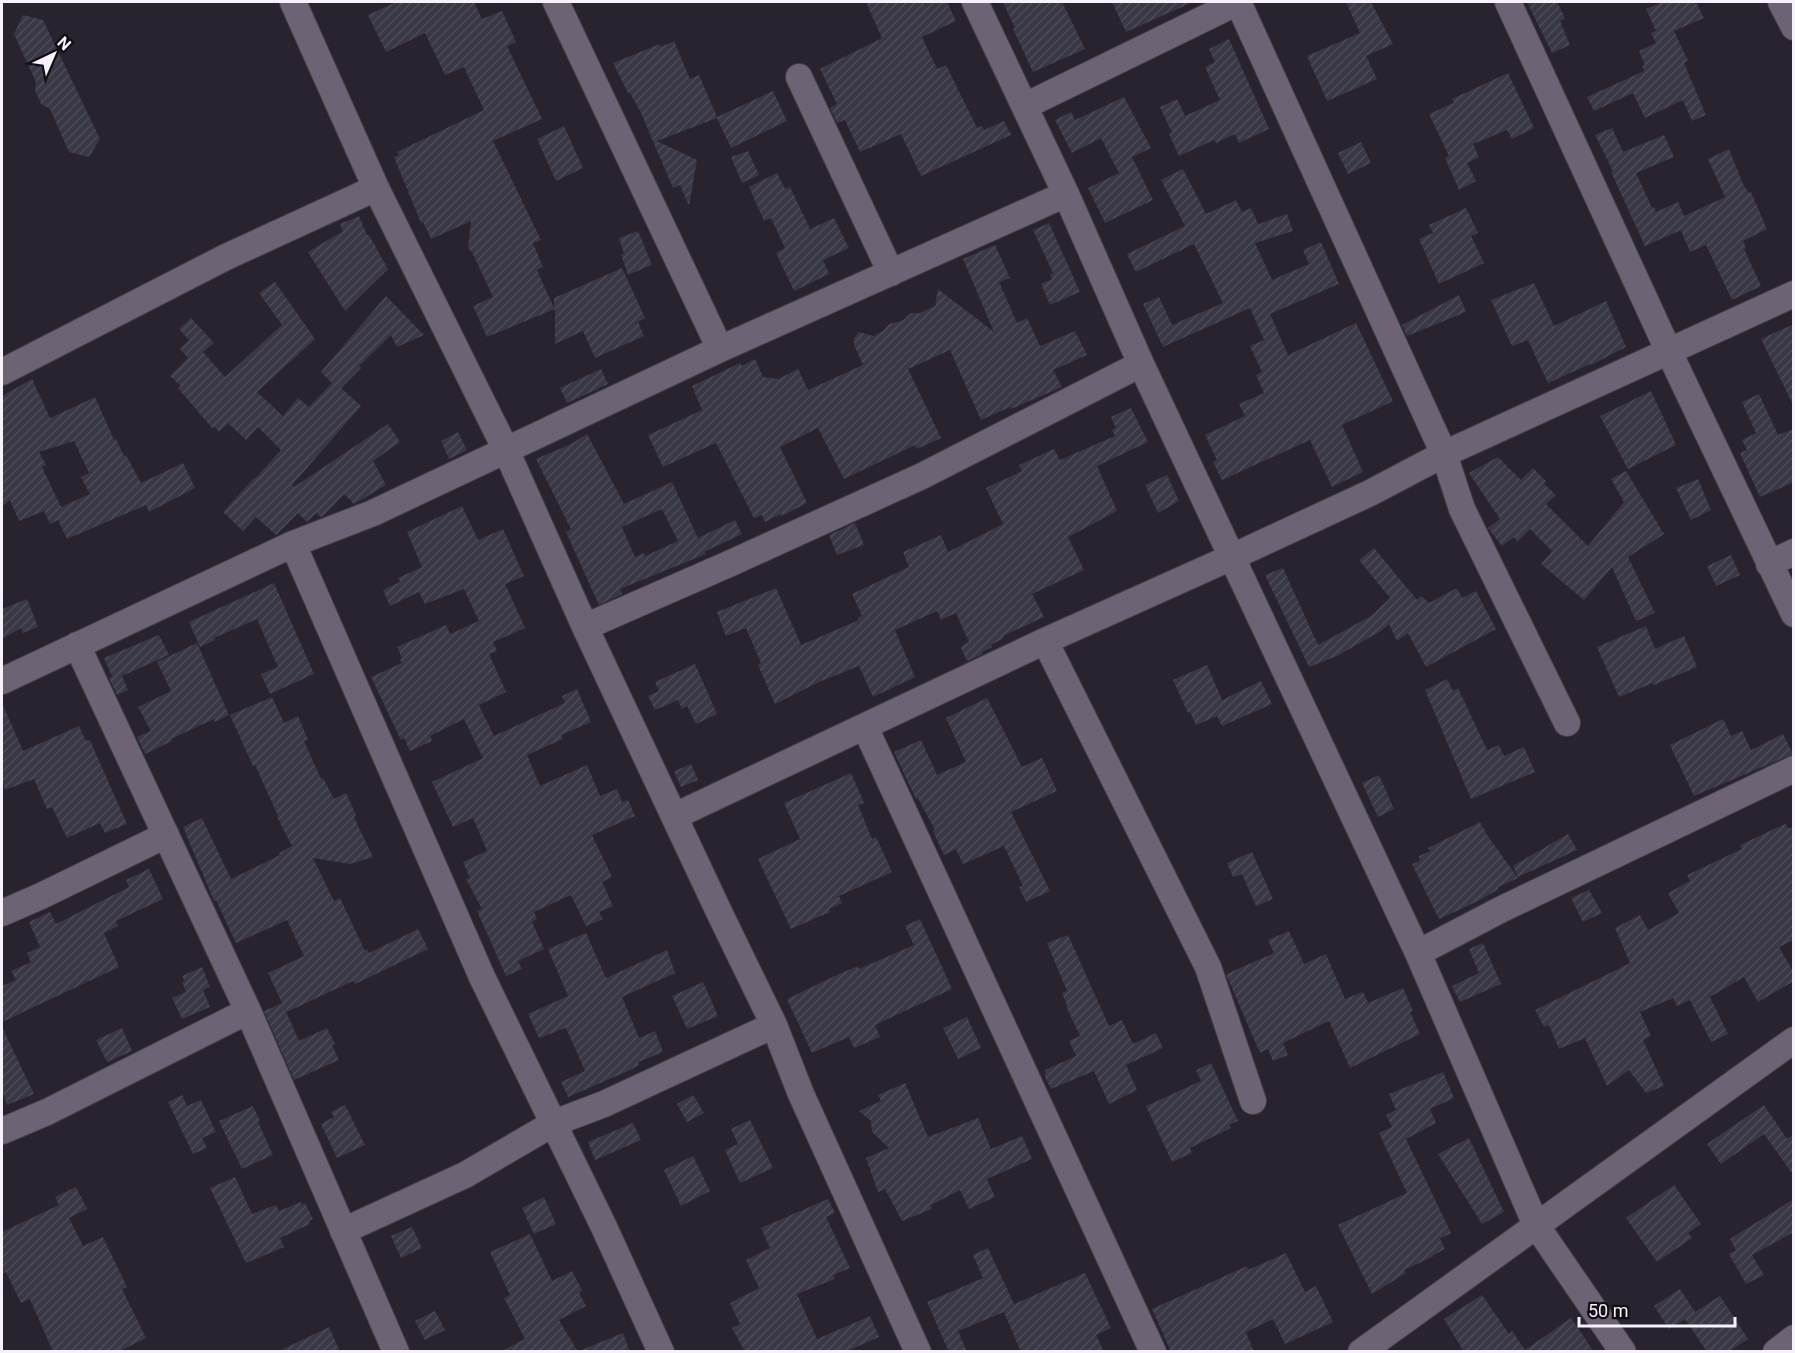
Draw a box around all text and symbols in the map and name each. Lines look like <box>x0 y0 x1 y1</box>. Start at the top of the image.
north arrow <box>24 24 84 84</box>
text: N <box>53 33 75 54</box>
scale bar <box>1579 1290 1735 1328</box>
text: 50 m <box>1588 1300 1628 1321</box>

